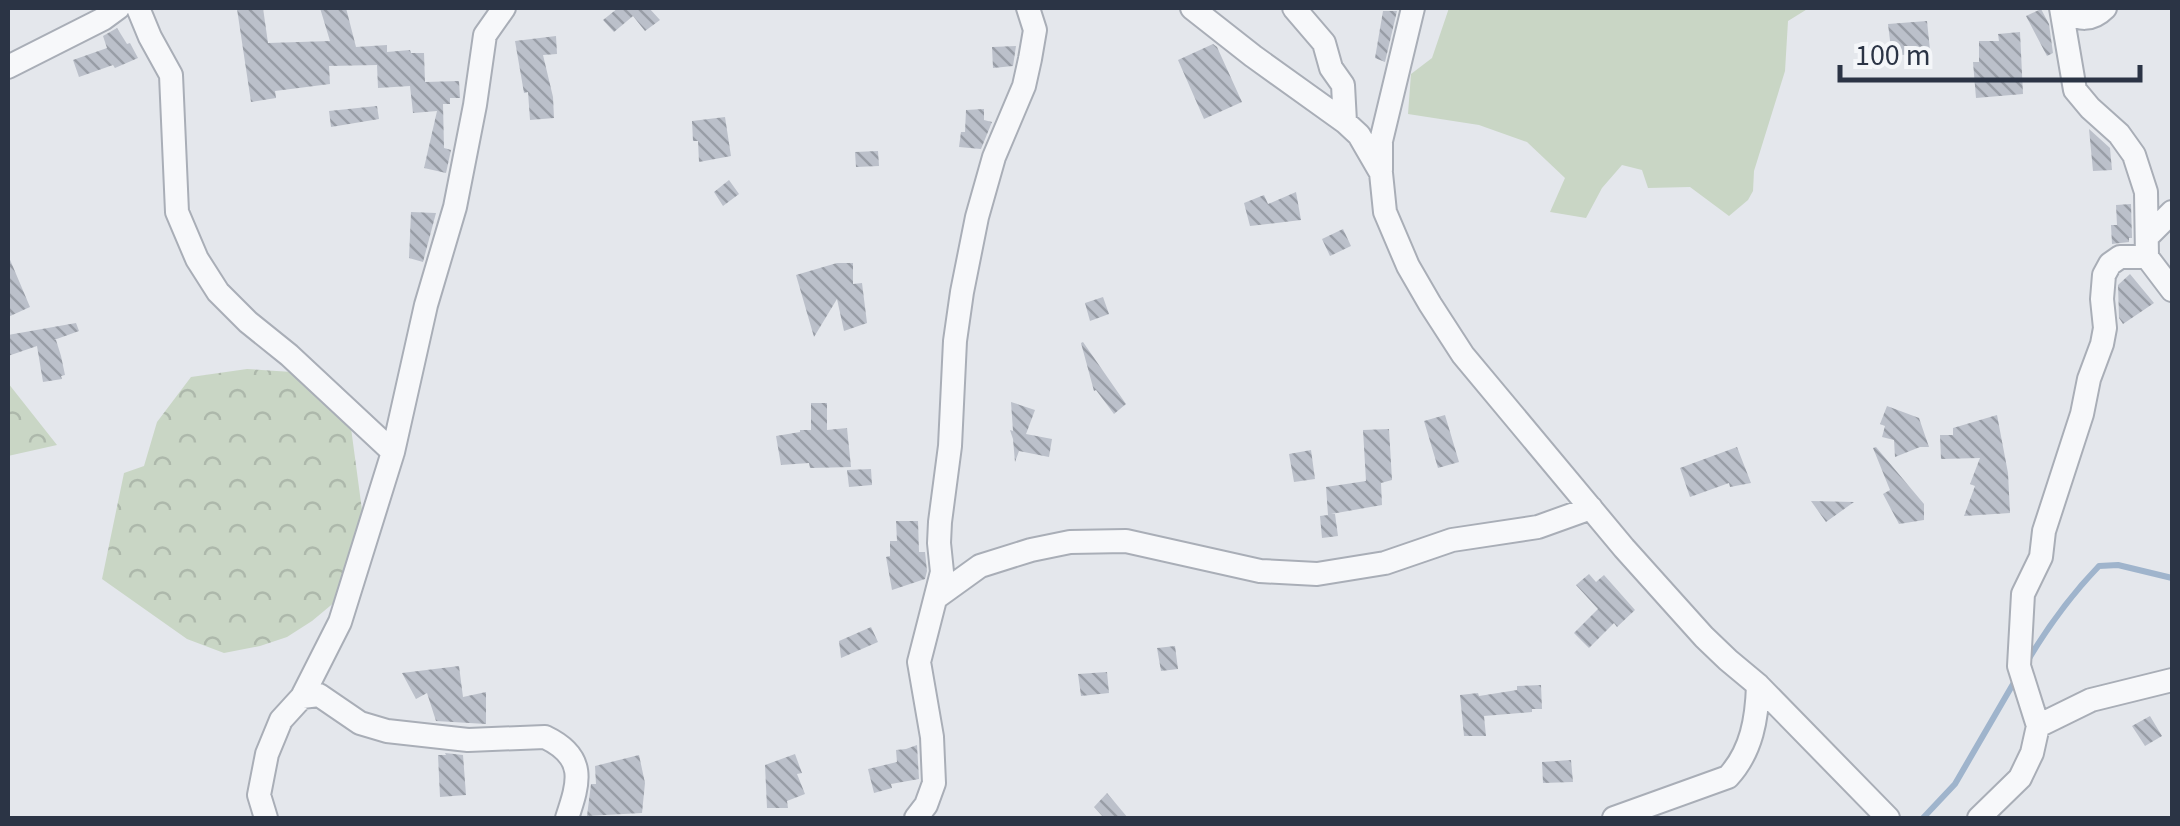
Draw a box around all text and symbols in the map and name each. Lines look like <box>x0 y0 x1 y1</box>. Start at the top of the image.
scale bar <box>1840 20 2140 82</box>
text: 100 m <box>1855 34 1931 77</box>

